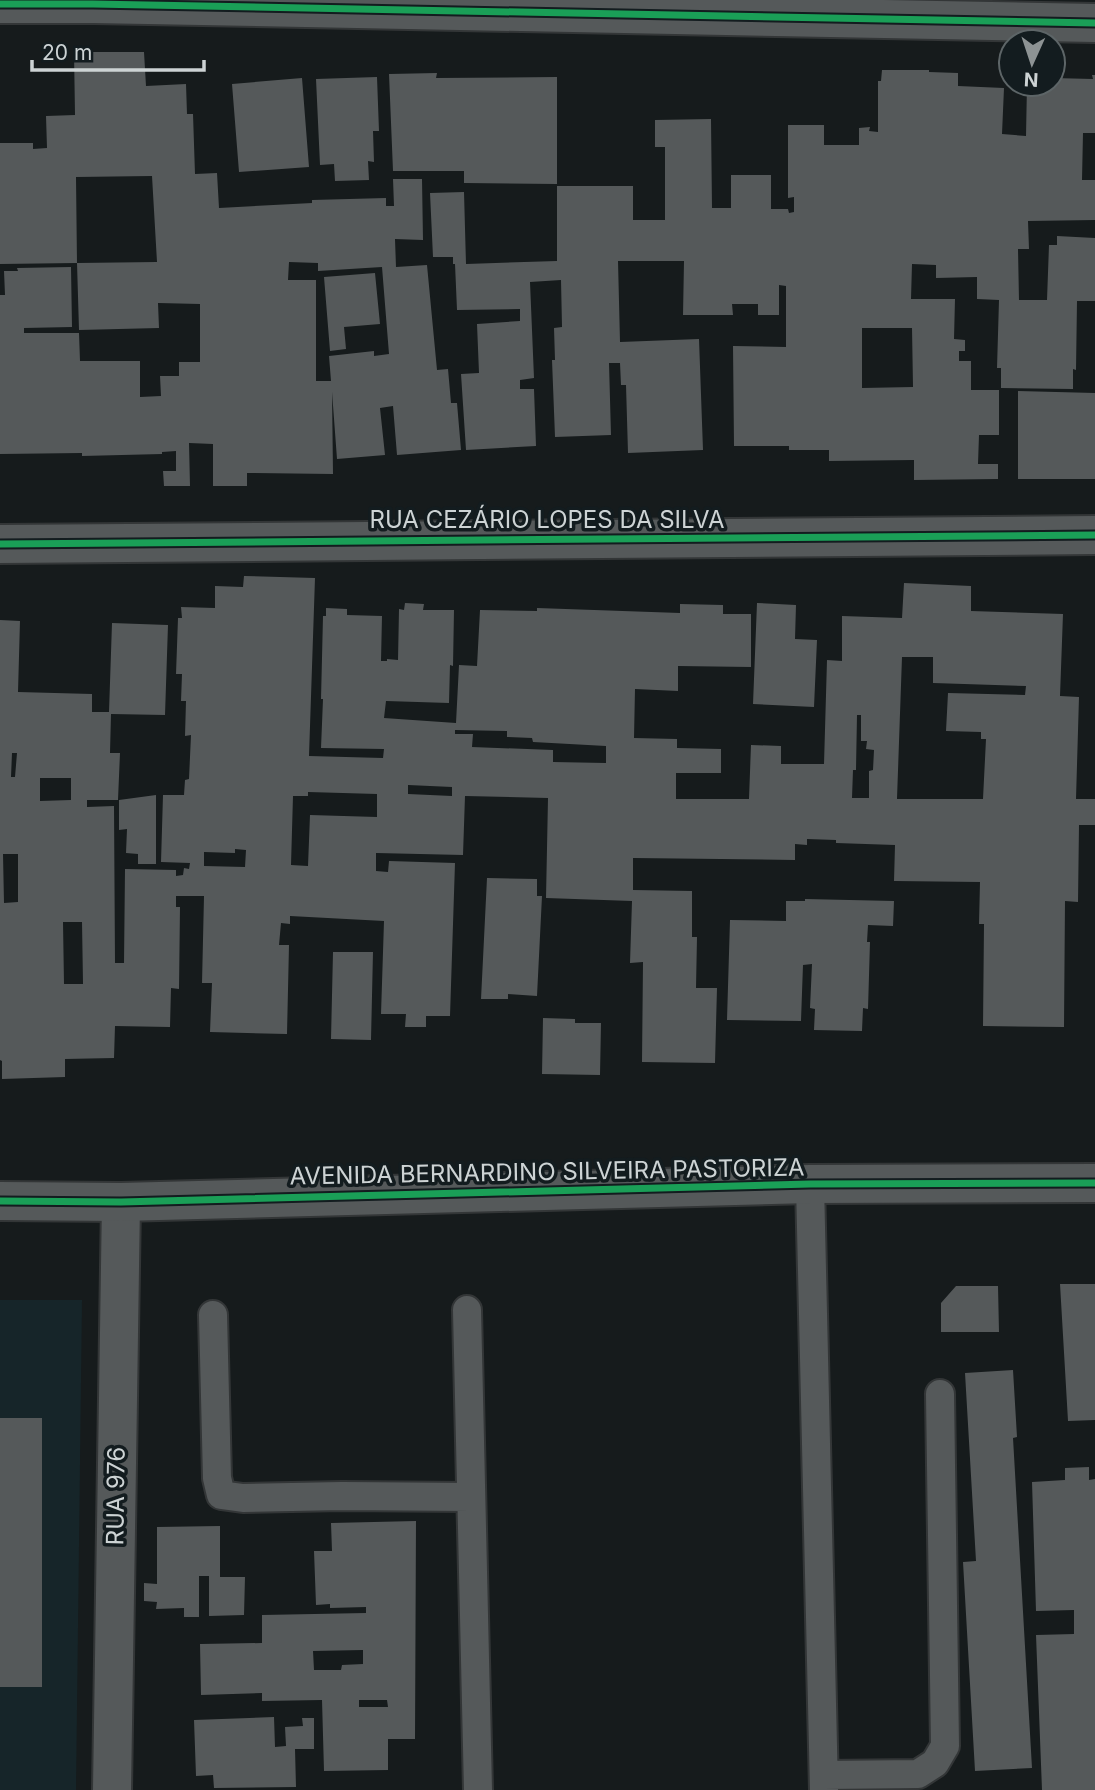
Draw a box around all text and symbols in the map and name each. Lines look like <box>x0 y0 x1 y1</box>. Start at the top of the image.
scale bar <box>32 28 203 72</box>
north arrow <box>997 28 1067 98</box>
text: 20 m <box>42 40 92 65</box>
text: N <box>1023 68 1039 91</box>
street label: RUA CEZÁRIO LOPES DA SILVA <box>370 504 724 534</box>
street label: AVENIDA BERNARDINO SILVEIRA PASTORIZA <box>289 1153 805 1190</box>
street label: RUA 976 <box>100 1446 131 1546</box>

